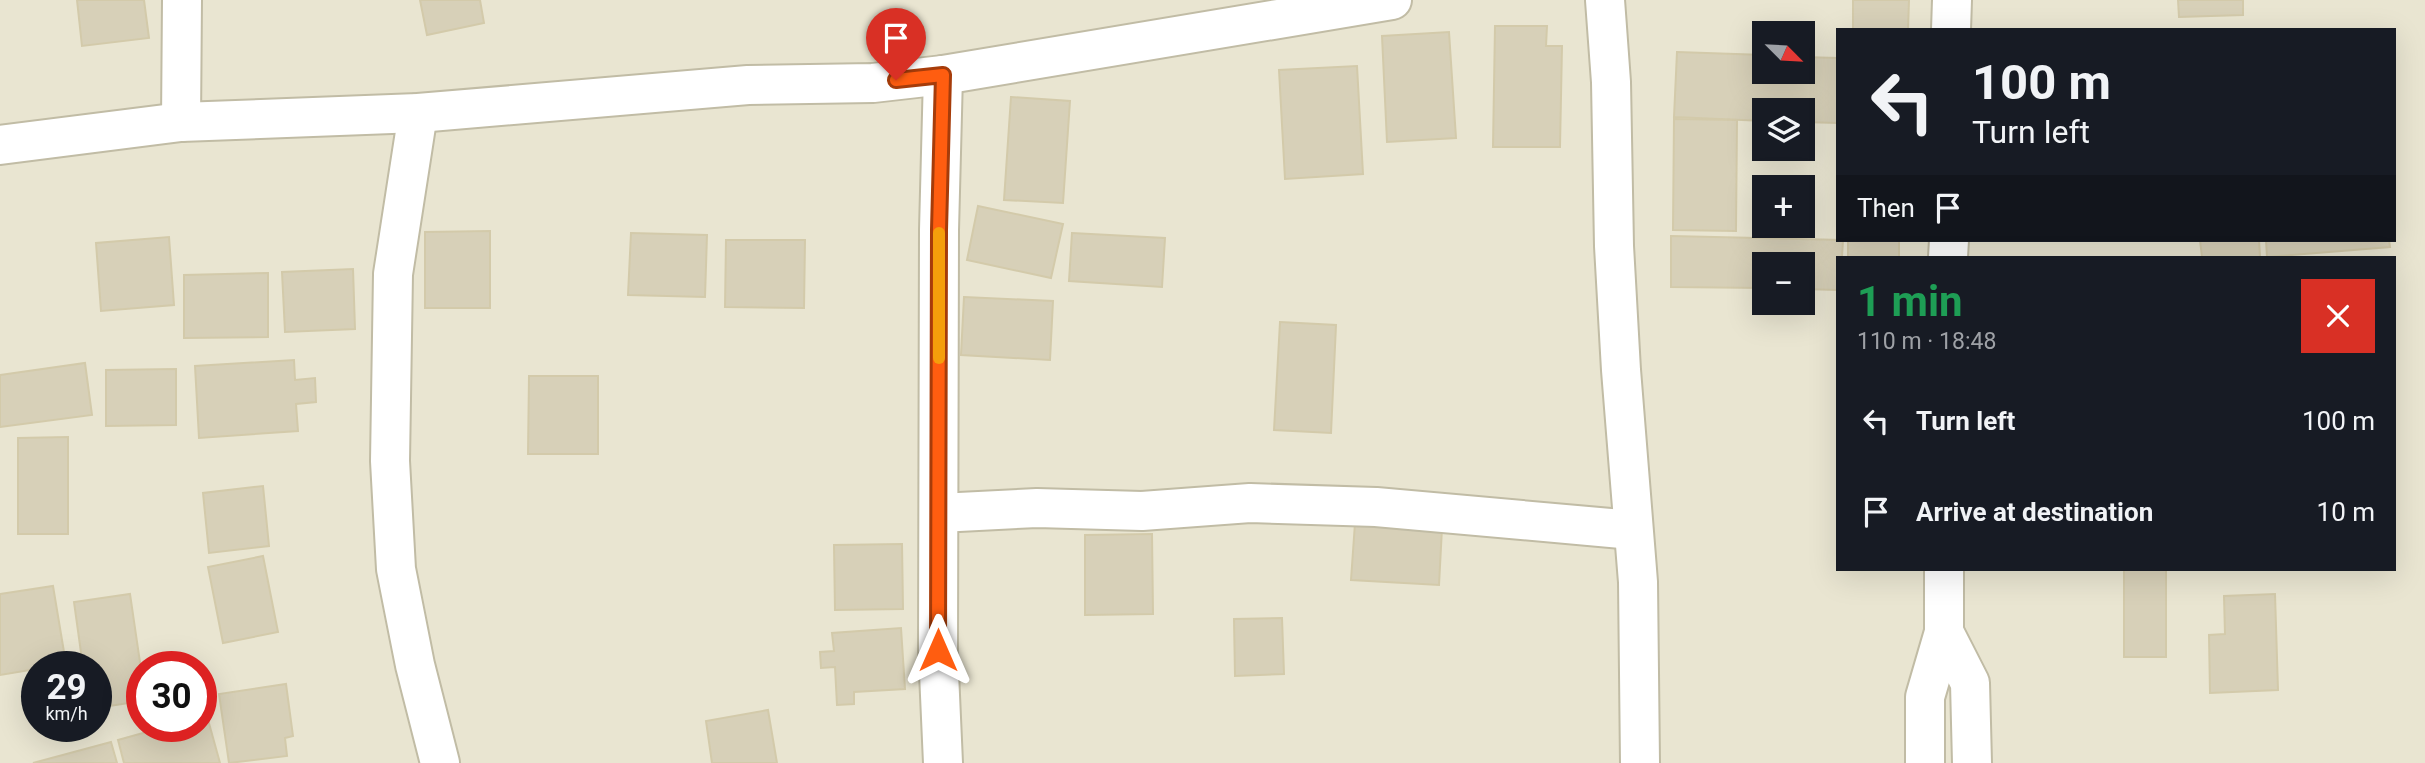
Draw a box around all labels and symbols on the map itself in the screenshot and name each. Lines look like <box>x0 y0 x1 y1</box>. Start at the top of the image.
pin <box>866 8 926 80</box>
north arrow <box>1752 21 1815 84</box>
position arrow <box>901 613 975 687</box>
speed limit sign: 30 <box>126 651 217 742</box>

